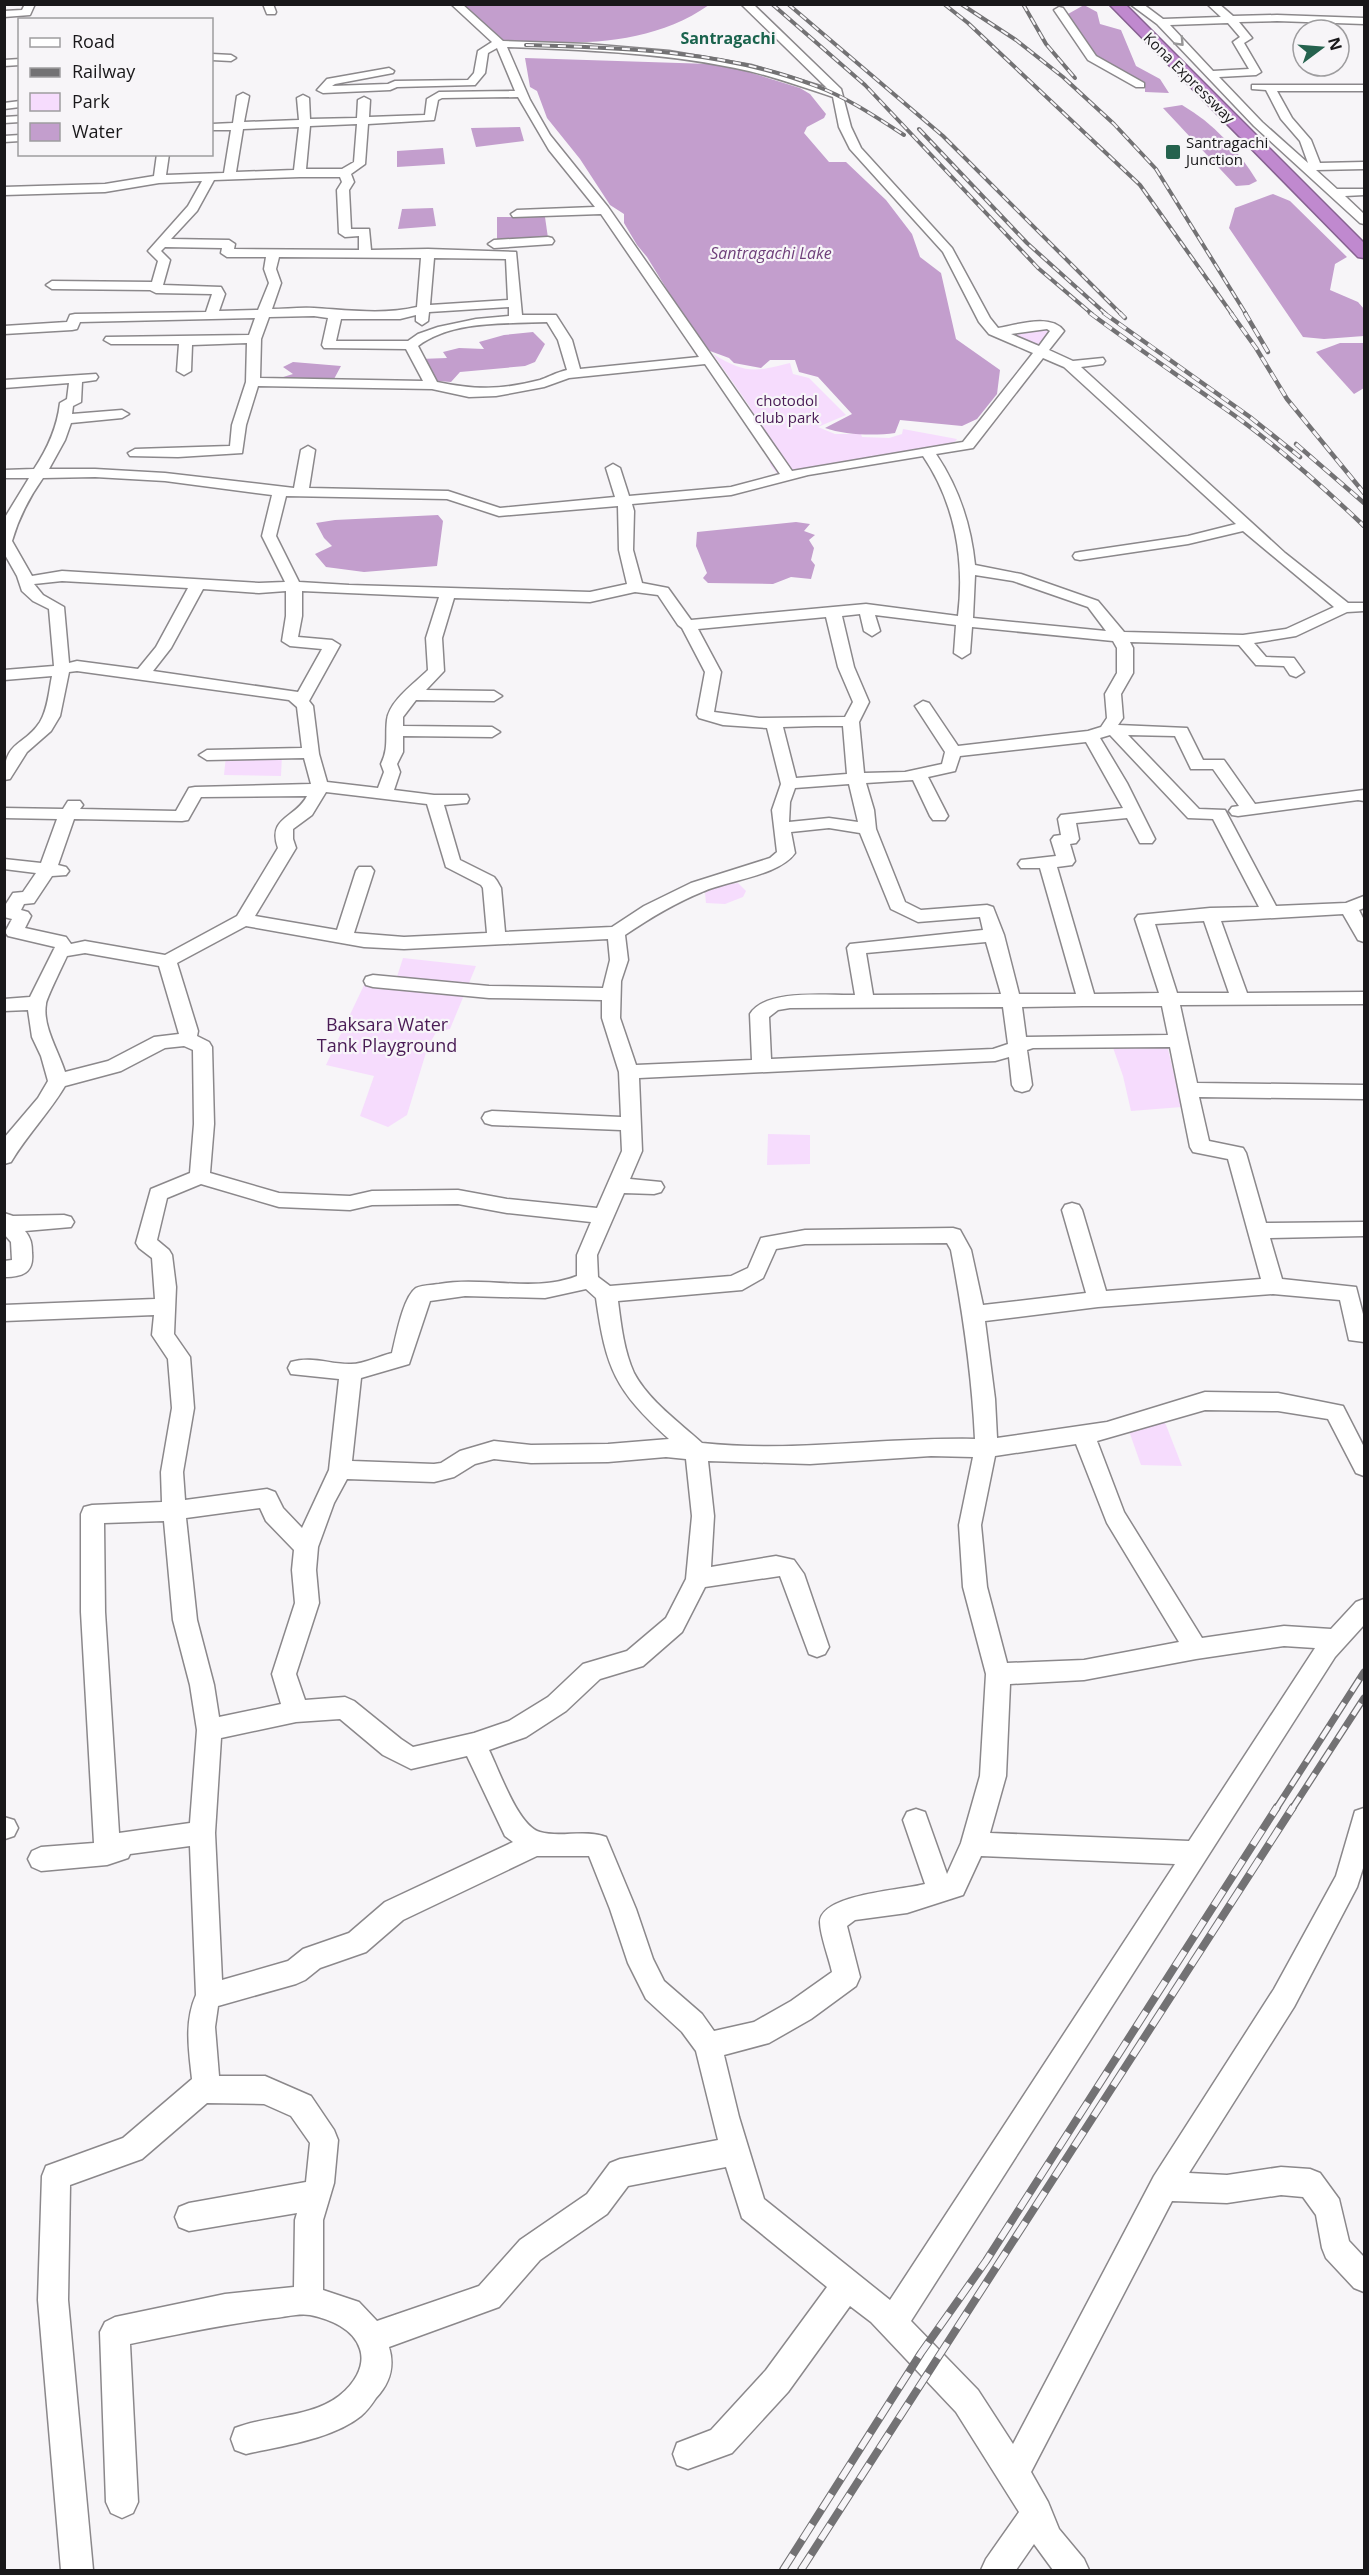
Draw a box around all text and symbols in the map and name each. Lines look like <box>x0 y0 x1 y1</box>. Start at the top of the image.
legend <box>18 18 213 156</box>
north arrow <box>1291 18 1351 78</box>
district label: Santragachi <box>680 27 776 49</box>
street label: Kona Expressway <box>1140 27 1240 128</box>
text: Road <box>72 29 115 53</box>
one-way arrow <box>1172 35 1183 46</box>
text: N <box>1323 35 1348 53</box>
text: Railway <box>72 59 136 83</box>
text: Park <box>72 89 110 113</box>
text: Water <box>72 119 123 143</box>
place label: Santragachi Junction <box>1184 132 1268 169</box>
marker: Santragachi Junction <box>1164 143 1182 161</box>
water label: Santragachi Lake <box>710 242 832 264</box>
park label: chotodol club park <box>755 390 819 427</box>
park label: Baksara Water Tank Playground <box>317 1012 457 1057</box>

